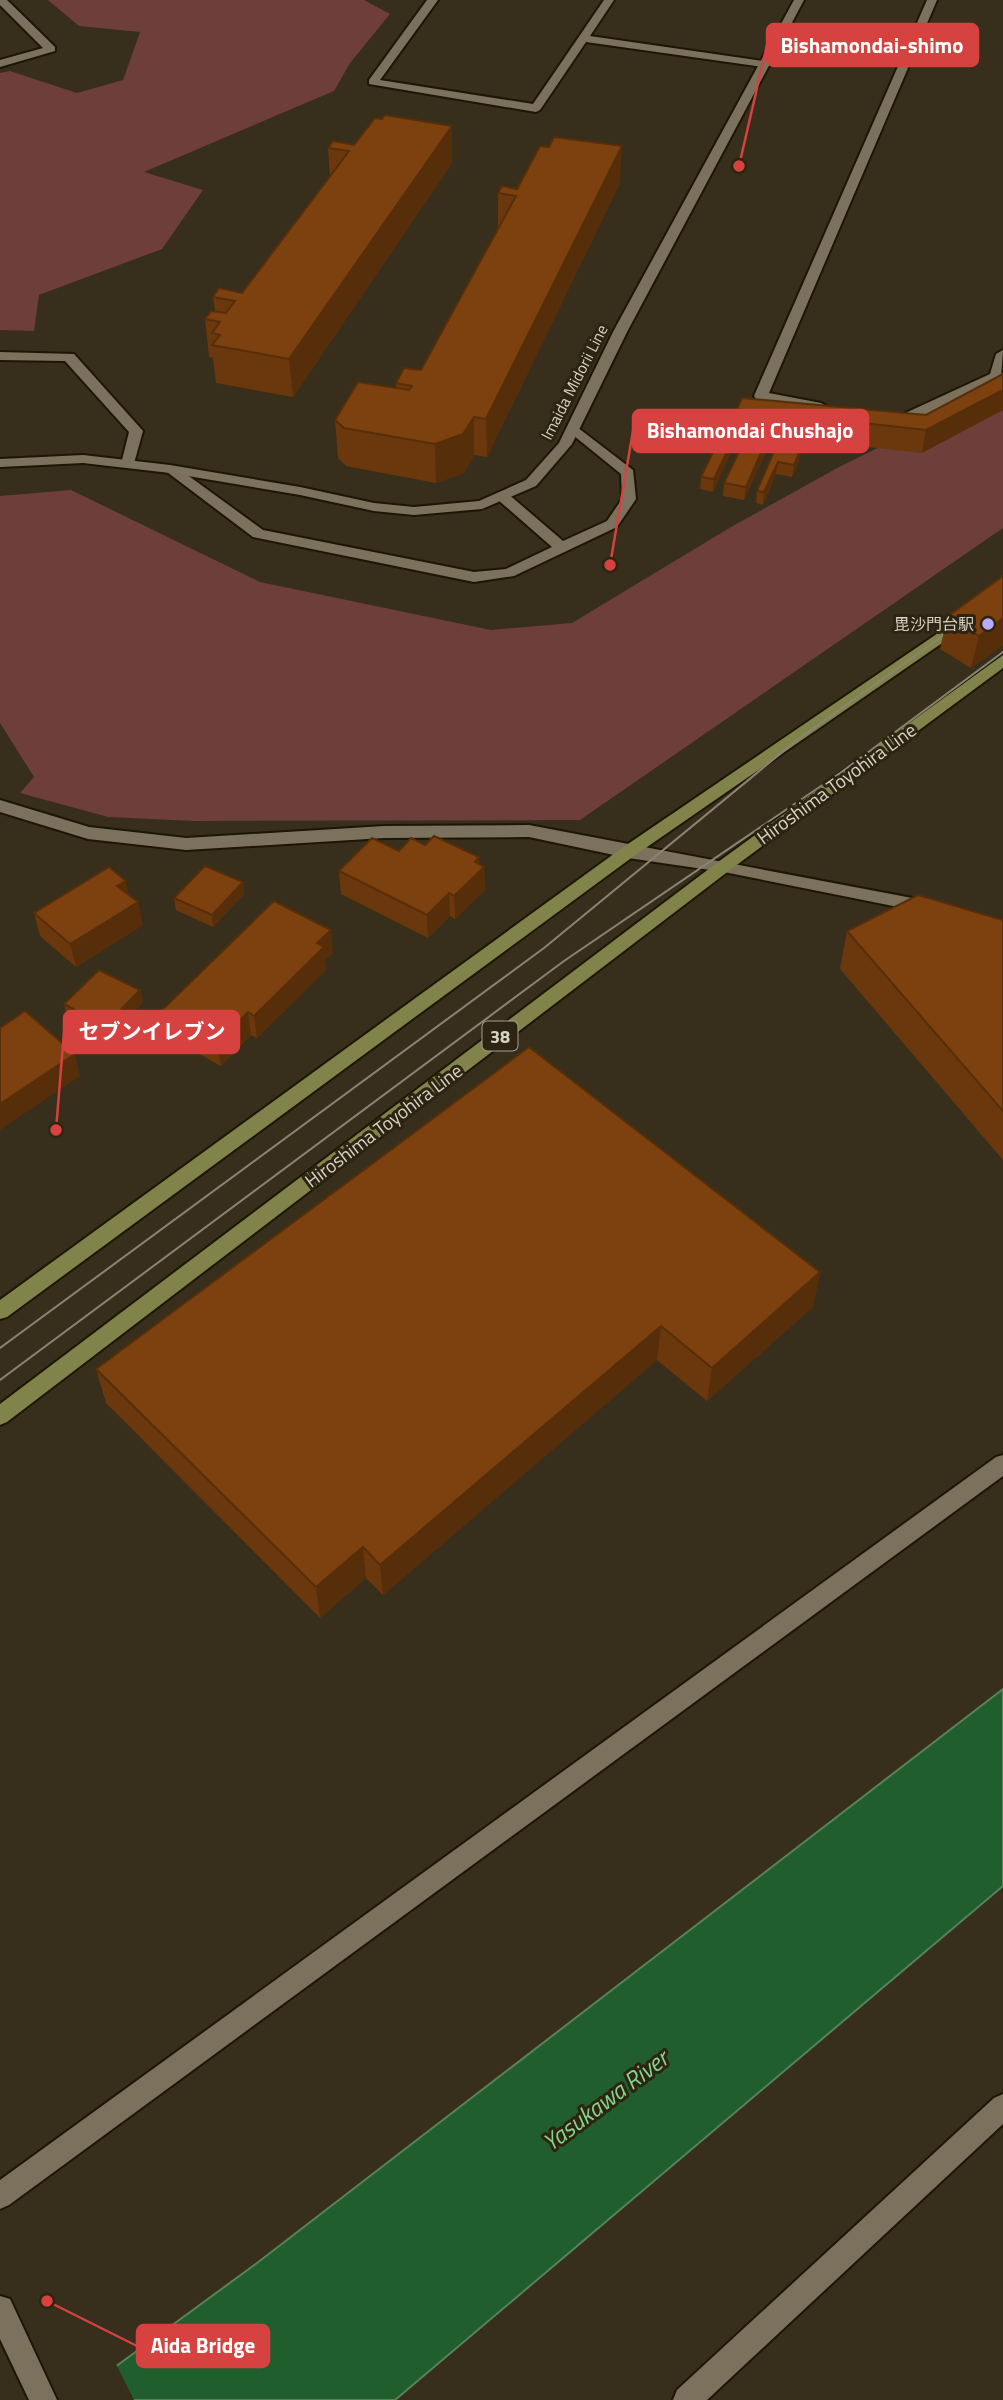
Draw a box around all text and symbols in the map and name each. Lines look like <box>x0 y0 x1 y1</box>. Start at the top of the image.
callout: Bishamondai-shimo <box>767 24 978 66</box>
text: Bishamondai-shimo <box>781 29 963 61</box>
street label: Imaida Midorii Line <box>535 320 613 444</box>
callout: Bishamondai Chushajo <box>633 410 868 452</box>
text: Bishamondai Chushajo <box>647 414 853 446</box>
place label: 毘沙門台駅 <box>894 612 974 636</box>
marker: 毘沙門台駅 <box>980 616 996 632</box>
street label: Hiroshima Toyohira Line <box>750 715 922 851</box>
callout: セブンイレブン <box>64 1011 239 1053</box>
text: セブンイレブン <box>79 1015 226 1047</box>
road number: 38 <box>482 1021 518 1050</box>
street label: Hiroshima Toyohira Line <box>298 1056 468 1194</box>
water label: Yasukawa River <box>535 2039 678 2159</box>
callout: Aida Bridge <box>137 2325 269 2367</box>
text: Aida Bridge <box>151 2329 255 2361</box>

